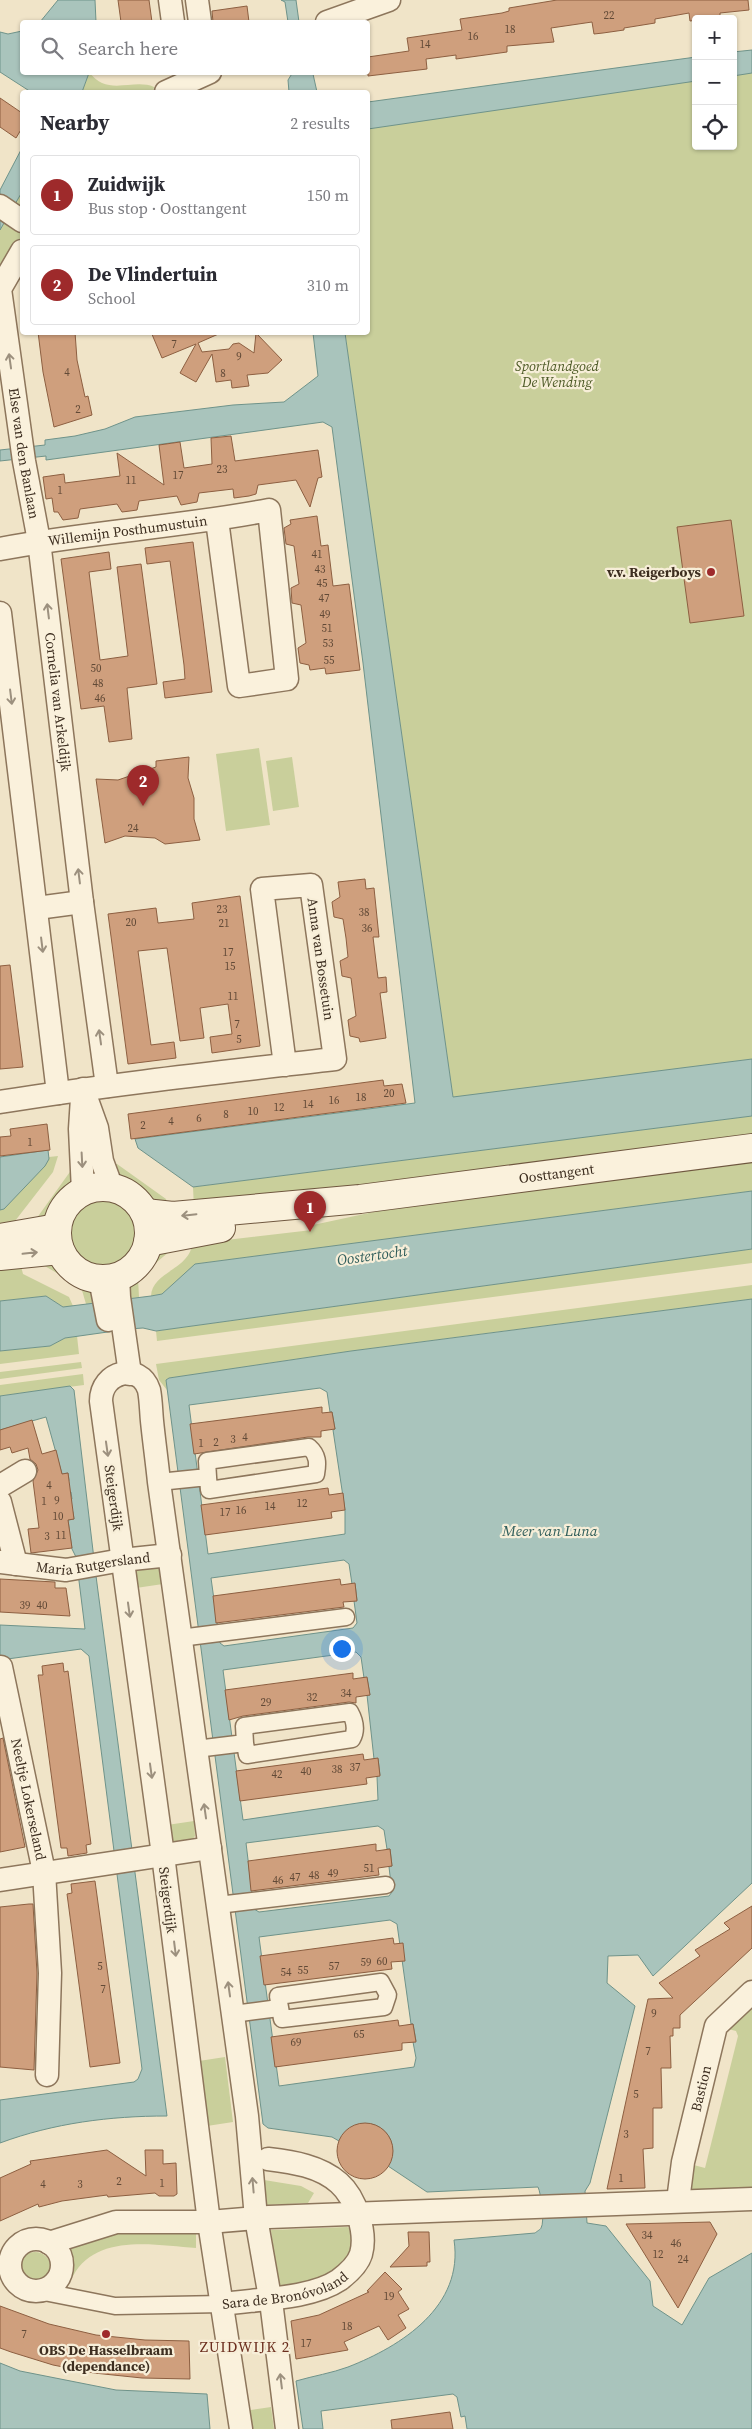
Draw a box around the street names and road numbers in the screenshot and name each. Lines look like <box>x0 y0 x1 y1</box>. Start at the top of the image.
street label: Else van den Banlaan <box>4 386 45 521</box>
street label: Willemijn Posthumustuin <box>47 510 209 551</box>
street label: Cornelia van Arkeldijk <box>40 631 76 773</box>
street label: Anna van Bossetuin <box>303 896 340 1022</box>
street label: Oosttangent <box>518 1159 596 1188</box>
street label: Steigerdijk <box>99 1464 129 1533</box>
street label: Maria Rutgersland <box>35 1547 151 1580</box>
street label: Neeltje Lokerseland <box>6 1736 51 1862</box>
street label: Steigerdijk <box>154 1866 182 1935</box>
street label: Bastion <box>686 2063 716 2114</box>
street label: Sara de Bronóvoland <box>221 2267 352 2314</box>

